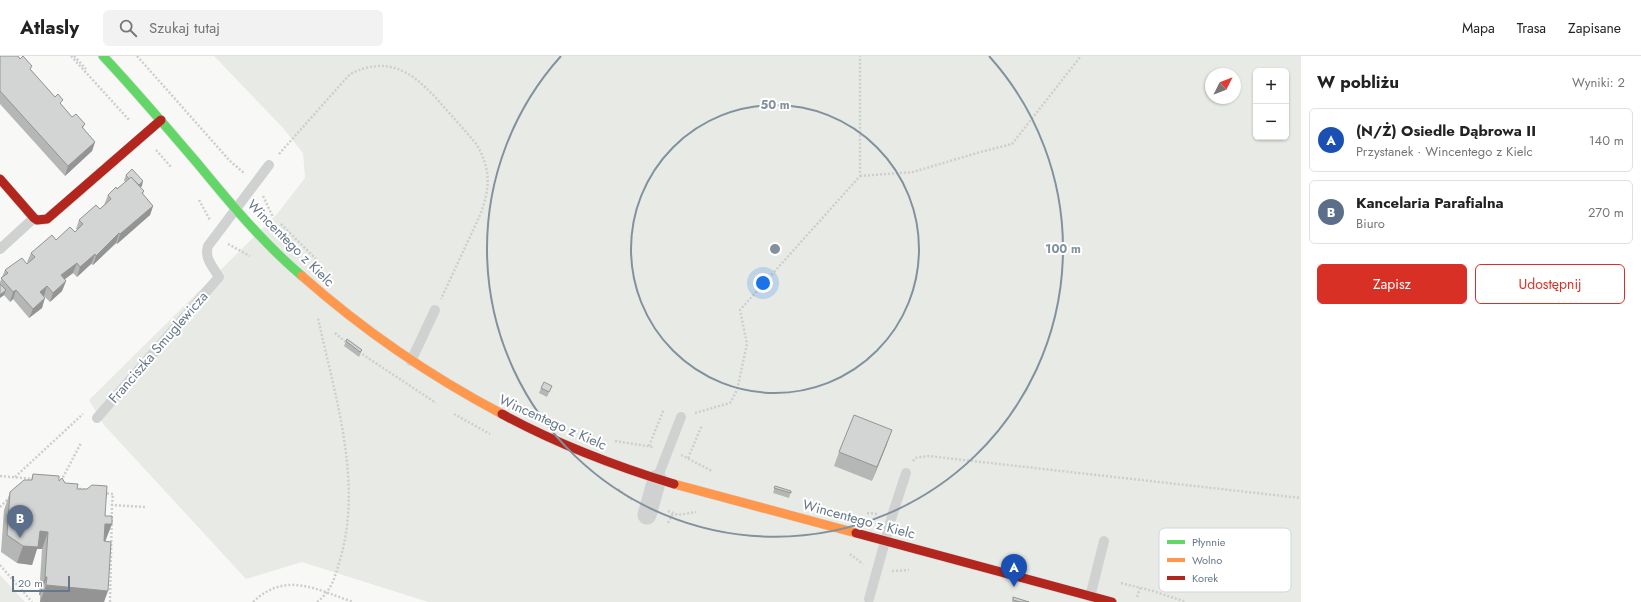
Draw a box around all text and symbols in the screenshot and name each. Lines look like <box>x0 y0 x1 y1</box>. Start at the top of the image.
search box <box>103 10 383 46</box>
text: Atlasly <box>20 14 79 41</box>
icon: search <box>117 17 139 39</box>
text: Szukaj tutaj <box>149 17 220 39</box>
text: Mapa <box>1462 18 1495 38</box>
text: Trasa <box>1517 18 1546 38</box>
text: Zapisane <box>1568 18 1621 38</box>
north arrow <box>1205 68 1241 104</box>
map controls <box>1253 68 1289 140</box>
button: + <box>1253 68 1289 104</box>
text: W pobliżu <box>1317 70 1399 94</box>
text: Wyniki: 2 <box>1572 73 1625 92</box>
text: 50 m <box>760 96 790 114</box>
button: − <box>1253 104 1289 140</box>
text: (N/Ż) Osiedle Dąbrowa II <box>1356 120 1536 142</box>
text: A <box>1326 131 1336 150</box>
text: 140 m <box>1589 131 1624 150</box>
text: Przystanek · Wincentego z Kielc <box>1356 142 1533 161</box>
text: Kancelaria Parafialna <box>1356 192 1504 214</box>
street label: Wincentego z Kielc <box>243 195 339 291</box>
text: B <box>1327 203 1335 222</box>
text: 270 m <box>1588 203 1624 222</box>
text: Biuro <box>1356 214 1385 233</box>
text: 100 m <box>1045 240 1081 258</box>
centre of rings <box>768 242 782 256</box>
button: Zapisz <box>1317 264 1467 304</box>
button: Udostępnij <box>1475 264 1625 304</box>
your location <box>753 273 773 293</box>
street label: Franciszka Smuglewicza <box>104 287 212 407</box>
street label: Wincentego z Kielc <box>496 389 610 455</box>
street label: Wincentego z Kielc <box>800 494 918 544</box>
pin: B <box>7 505 33 538</box>
legend <box>1159 528 1291 592</box>
text: Płynnie <box>1192 534 1226 550</box>
text: Wolno <box>1192 552 1222 568</box>
pin: A <box>1001 554 1027 587</box>
text: Korek <box>1192 570 1218 586</box>
scale bar <box>12 574 70 593</box>
text: 20 m <box>18 575 43 591</box>

